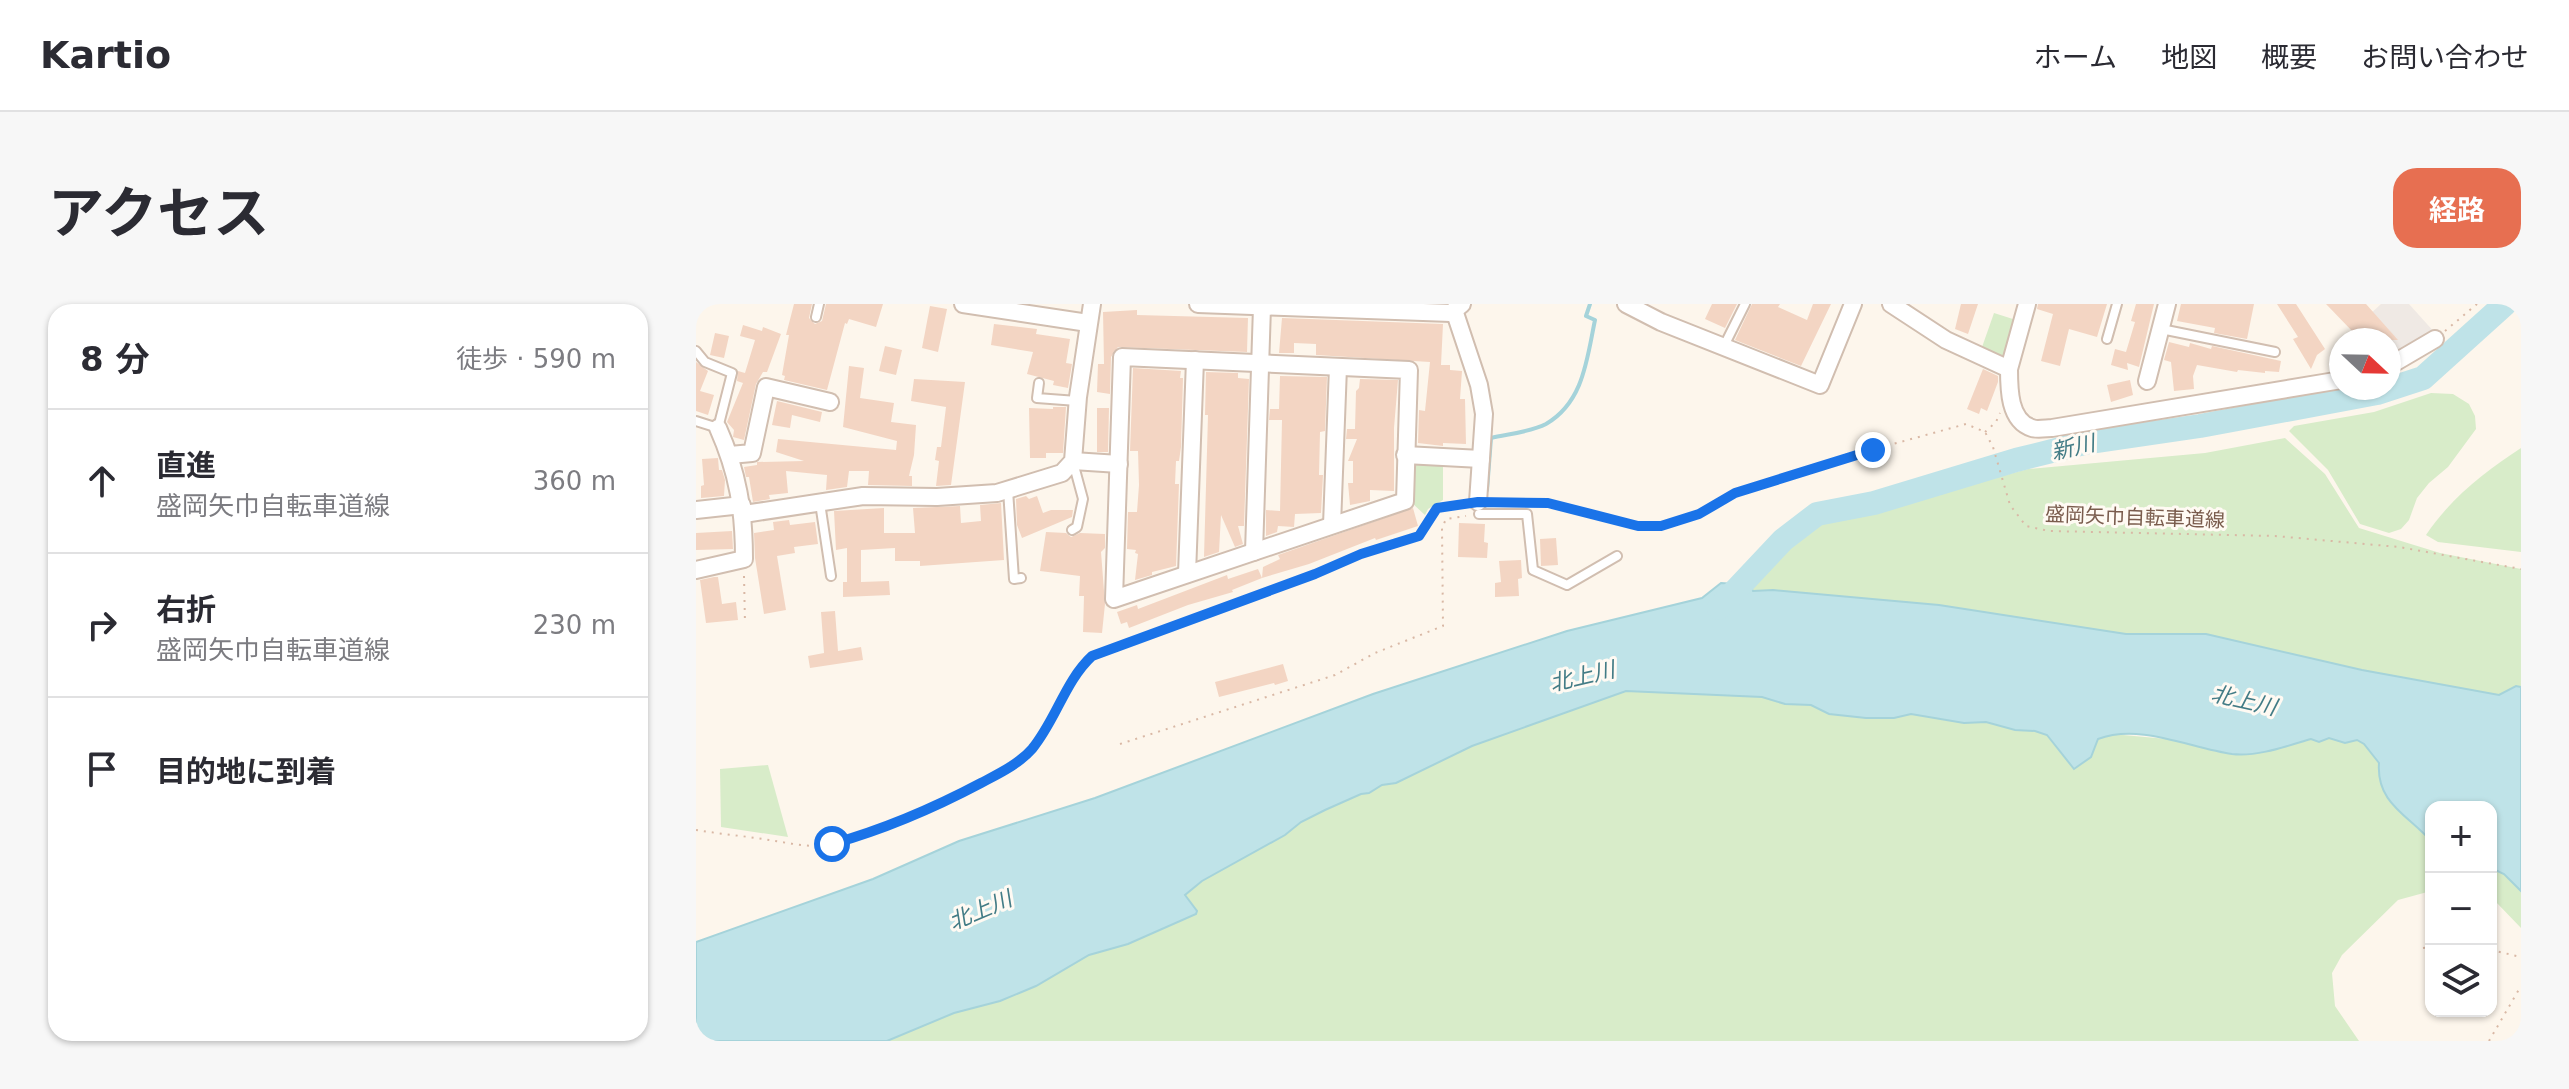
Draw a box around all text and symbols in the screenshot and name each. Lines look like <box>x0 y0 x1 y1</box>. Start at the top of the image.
text: Kartio <box>40 33 171 77</box>
text: ホーム <box>2034 41 2117 74</box>
text: 地図 <box>2161 41 2217 74</box>
text: 概要 <box>2261 41 2317 74</box>
text: お問い合わせ <box>2361 41 2529 74</box>
button: 経路 <box>2393 168 2521 248</box>
text: アクセス <box>48 181 269 246</box>
north arrow <box>2329 328 2401 400</box>
text: 8 分 <box>80 339 150 379</box>
text: 徒歩 · 590 m <box>456 344 616 374</box>
water label: 新川 <box>2049 430 2099 465</box>
route end <box>1855 432 1891 468</box>
text: 直進 <box>156 448 216 483</box>
icon: ahead <box>80 459 124 503</box>
text: 360 m <box>533 466 616 496</box>
text: 盛岡矢巾自転車道線 <box>156 491 390 521</box>
street label: 盛岡矢巾自転車道線 <box>2045 502 2225 532</box>
text: 右折 <box>156 592 216 627</box>
icon: right <box>80 603 124 647</box>
text: 230 m <box>533 610 616 640</box>
text: 盛岡矢巾自転車道線 <box>156 635 390 665</box>
water label: 北上川 <box>1547 656 1619 696</box>
water label: 北上川 <box>2209 681 2281 721</box>
icon: arrive <box>80 747 124 791</box>
text: 目的地に到着 <box>156 754 336 789</box>
map controls <box>2425 801 2497 1017</box>
button: + <box>2425 801 2497 873</box>
route start <box>814 826 850 862</box>
button: − <box>2425 873 2497 945</box>
water label: 北上川 <box>945 885 1017 935</box>
button: layers <box>2425 945 2497 1017</box>

